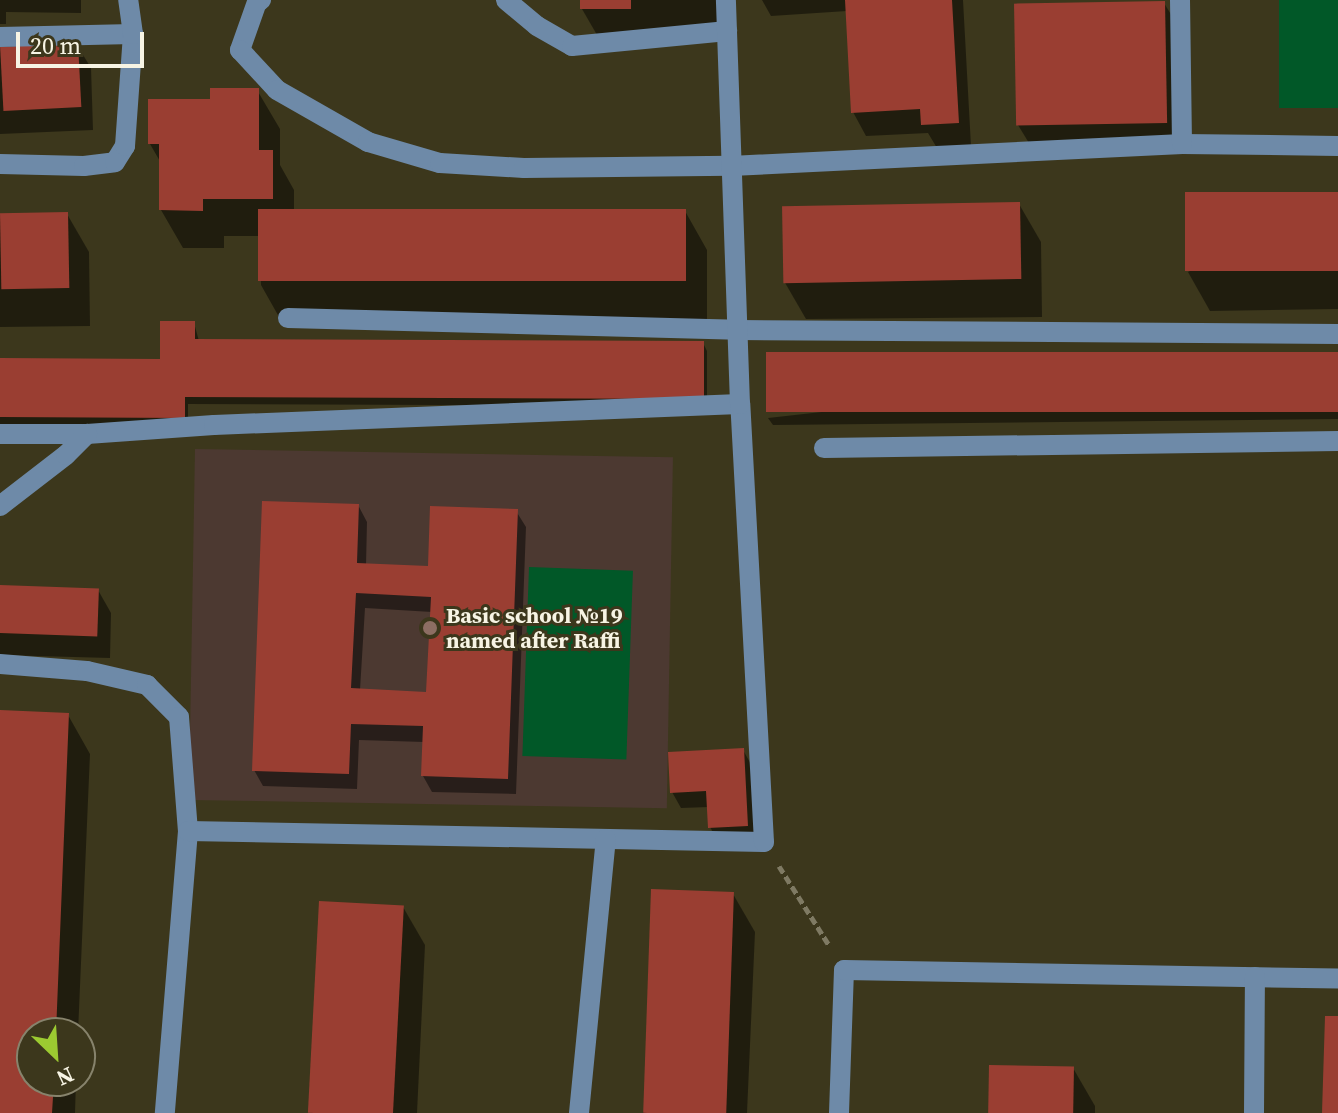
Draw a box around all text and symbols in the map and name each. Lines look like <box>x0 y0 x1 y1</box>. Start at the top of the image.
scale bar <box>20 16 148 66</box>
text: 20 m <box>30 29 81 62</box>
place label: Basic school №19 named after Raffi <box>446 602 623 654</box>
marker: Basic school №19 named after Raffi <box>421 619 439 637</box>
north arrow <box>16 1017 96 1097</box>
text: N <box>52 1060 79 1094</box>

